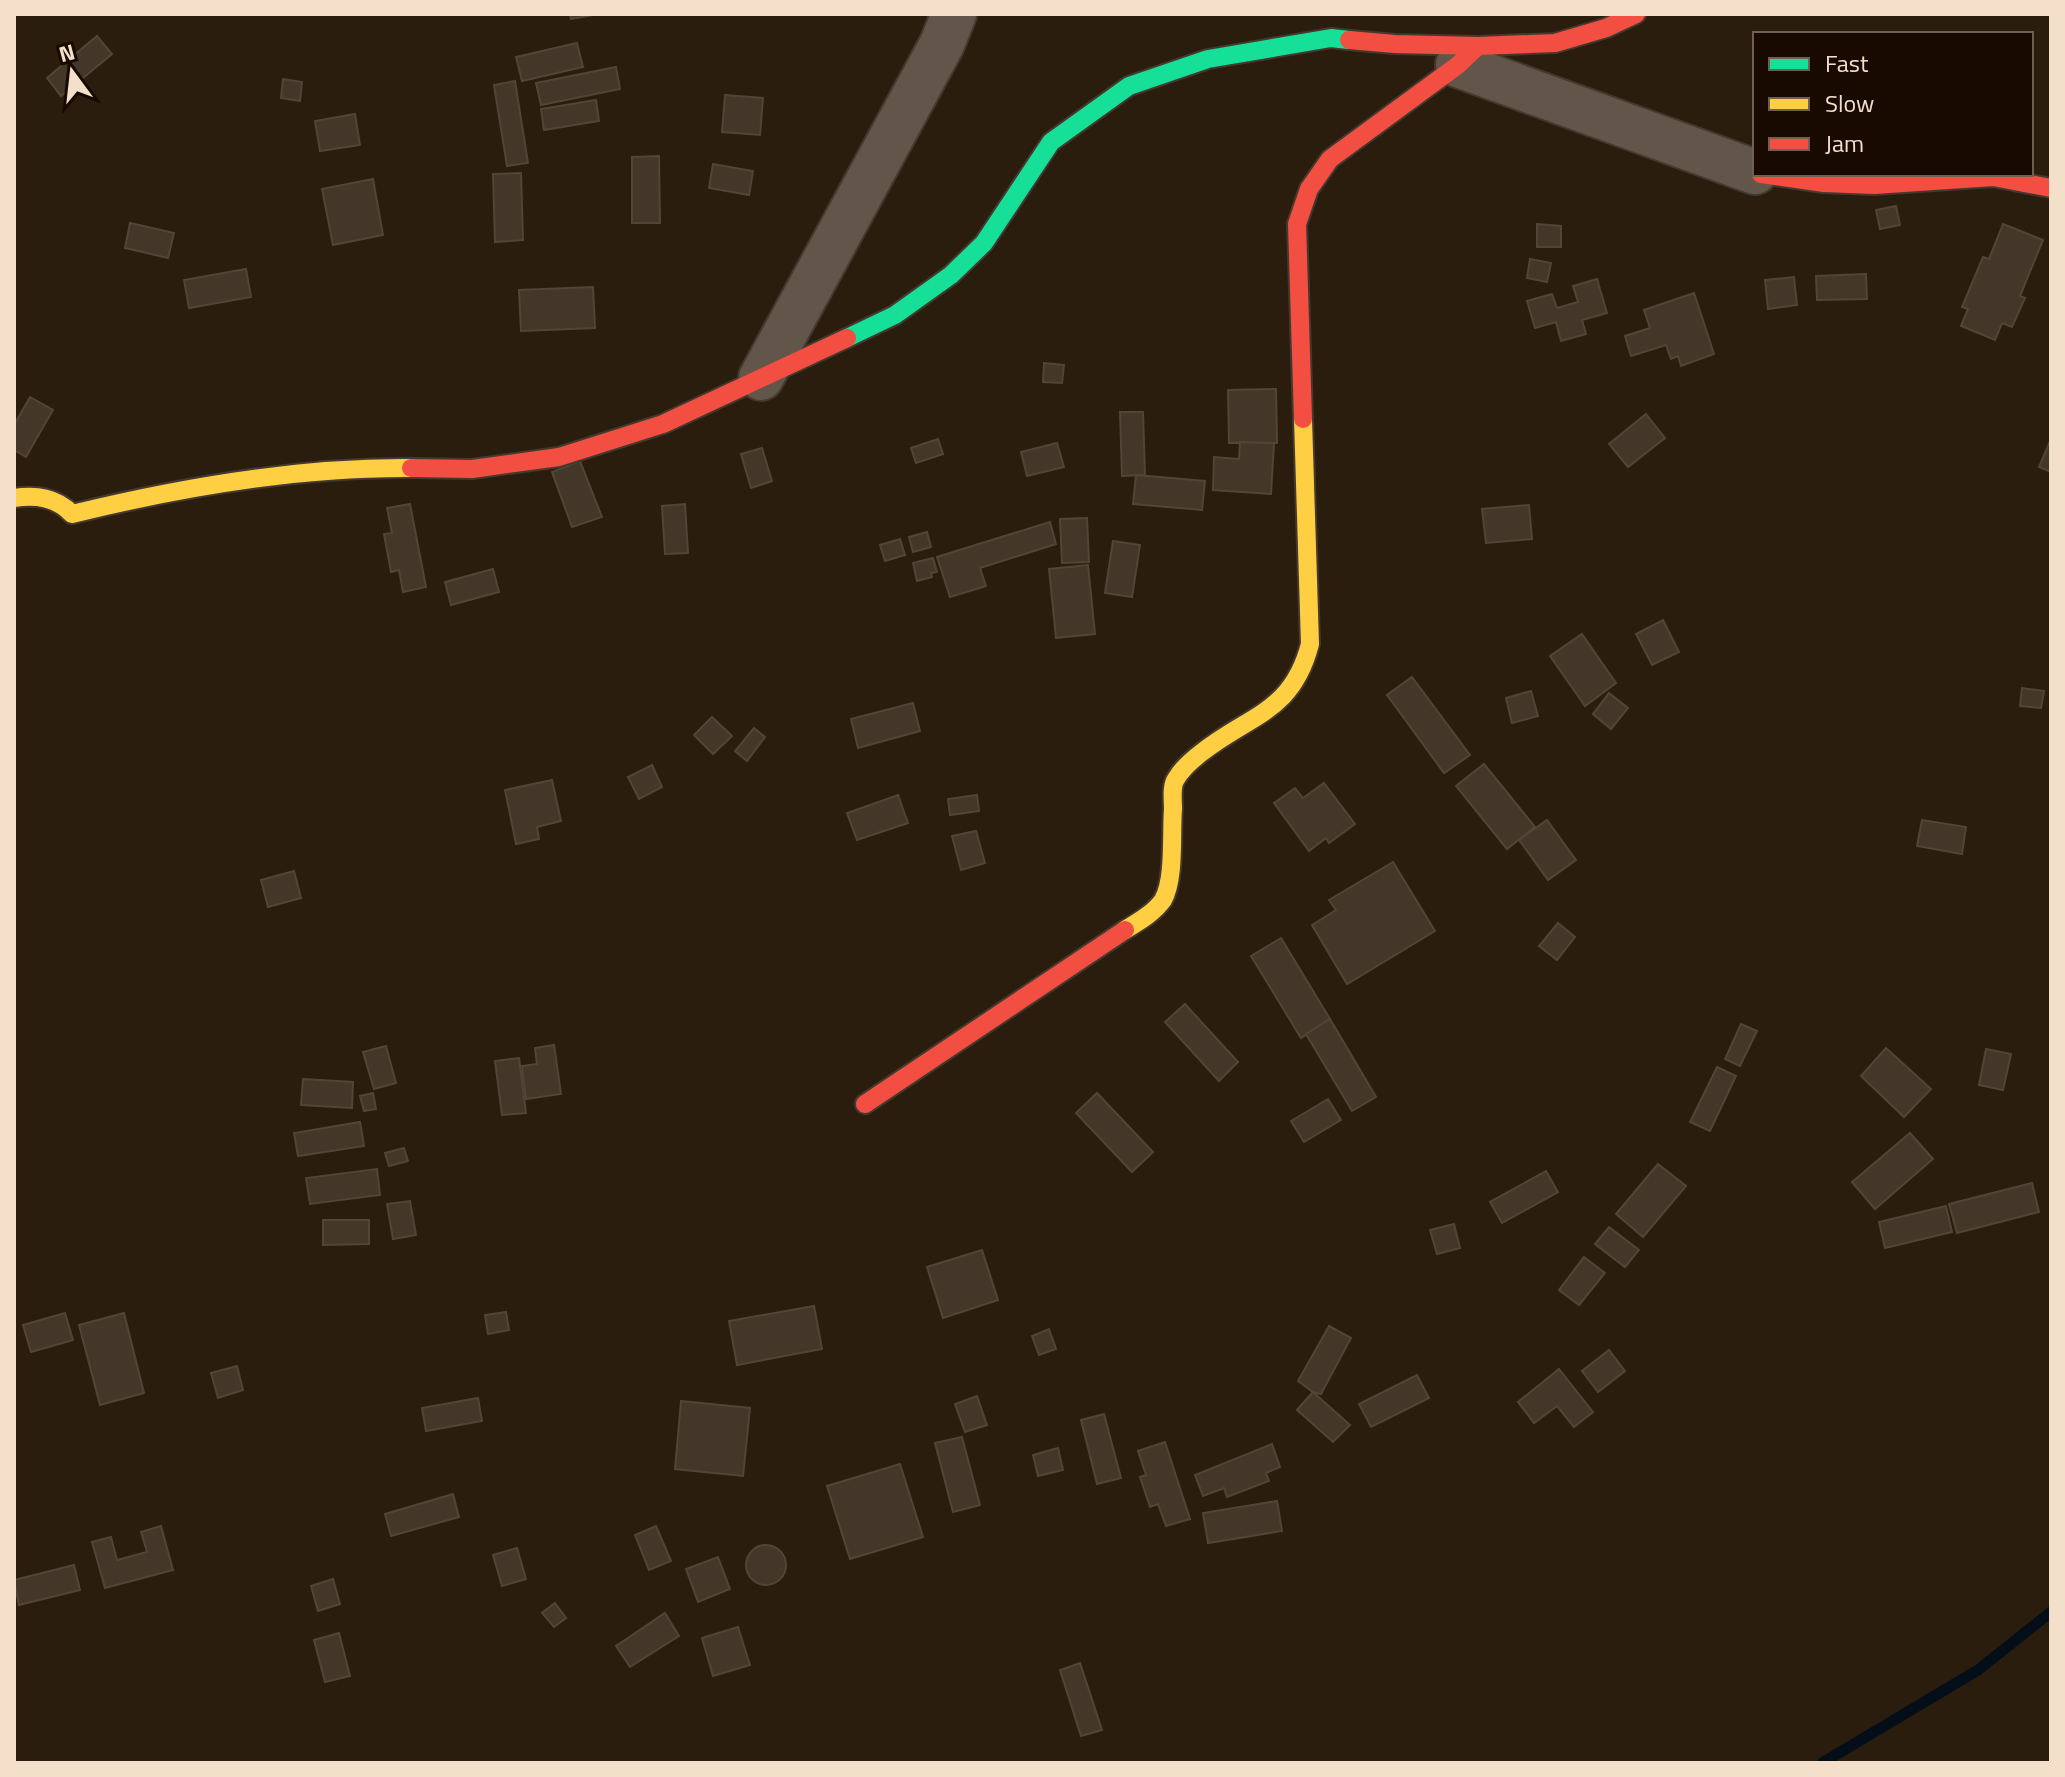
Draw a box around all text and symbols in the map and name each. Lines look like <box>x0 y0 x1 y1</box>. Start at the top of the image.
north arrow <box>32 32 112 112</box>
legend <box>1753 32 2033 176</box>
text: N <box>55 34 79 71</box>
text: Fast <box>1825 45 1869 81</box>
text: Slow <box>1825 85 1874 121</box>
text: Jam <box>1825 125 1864 161</box>

